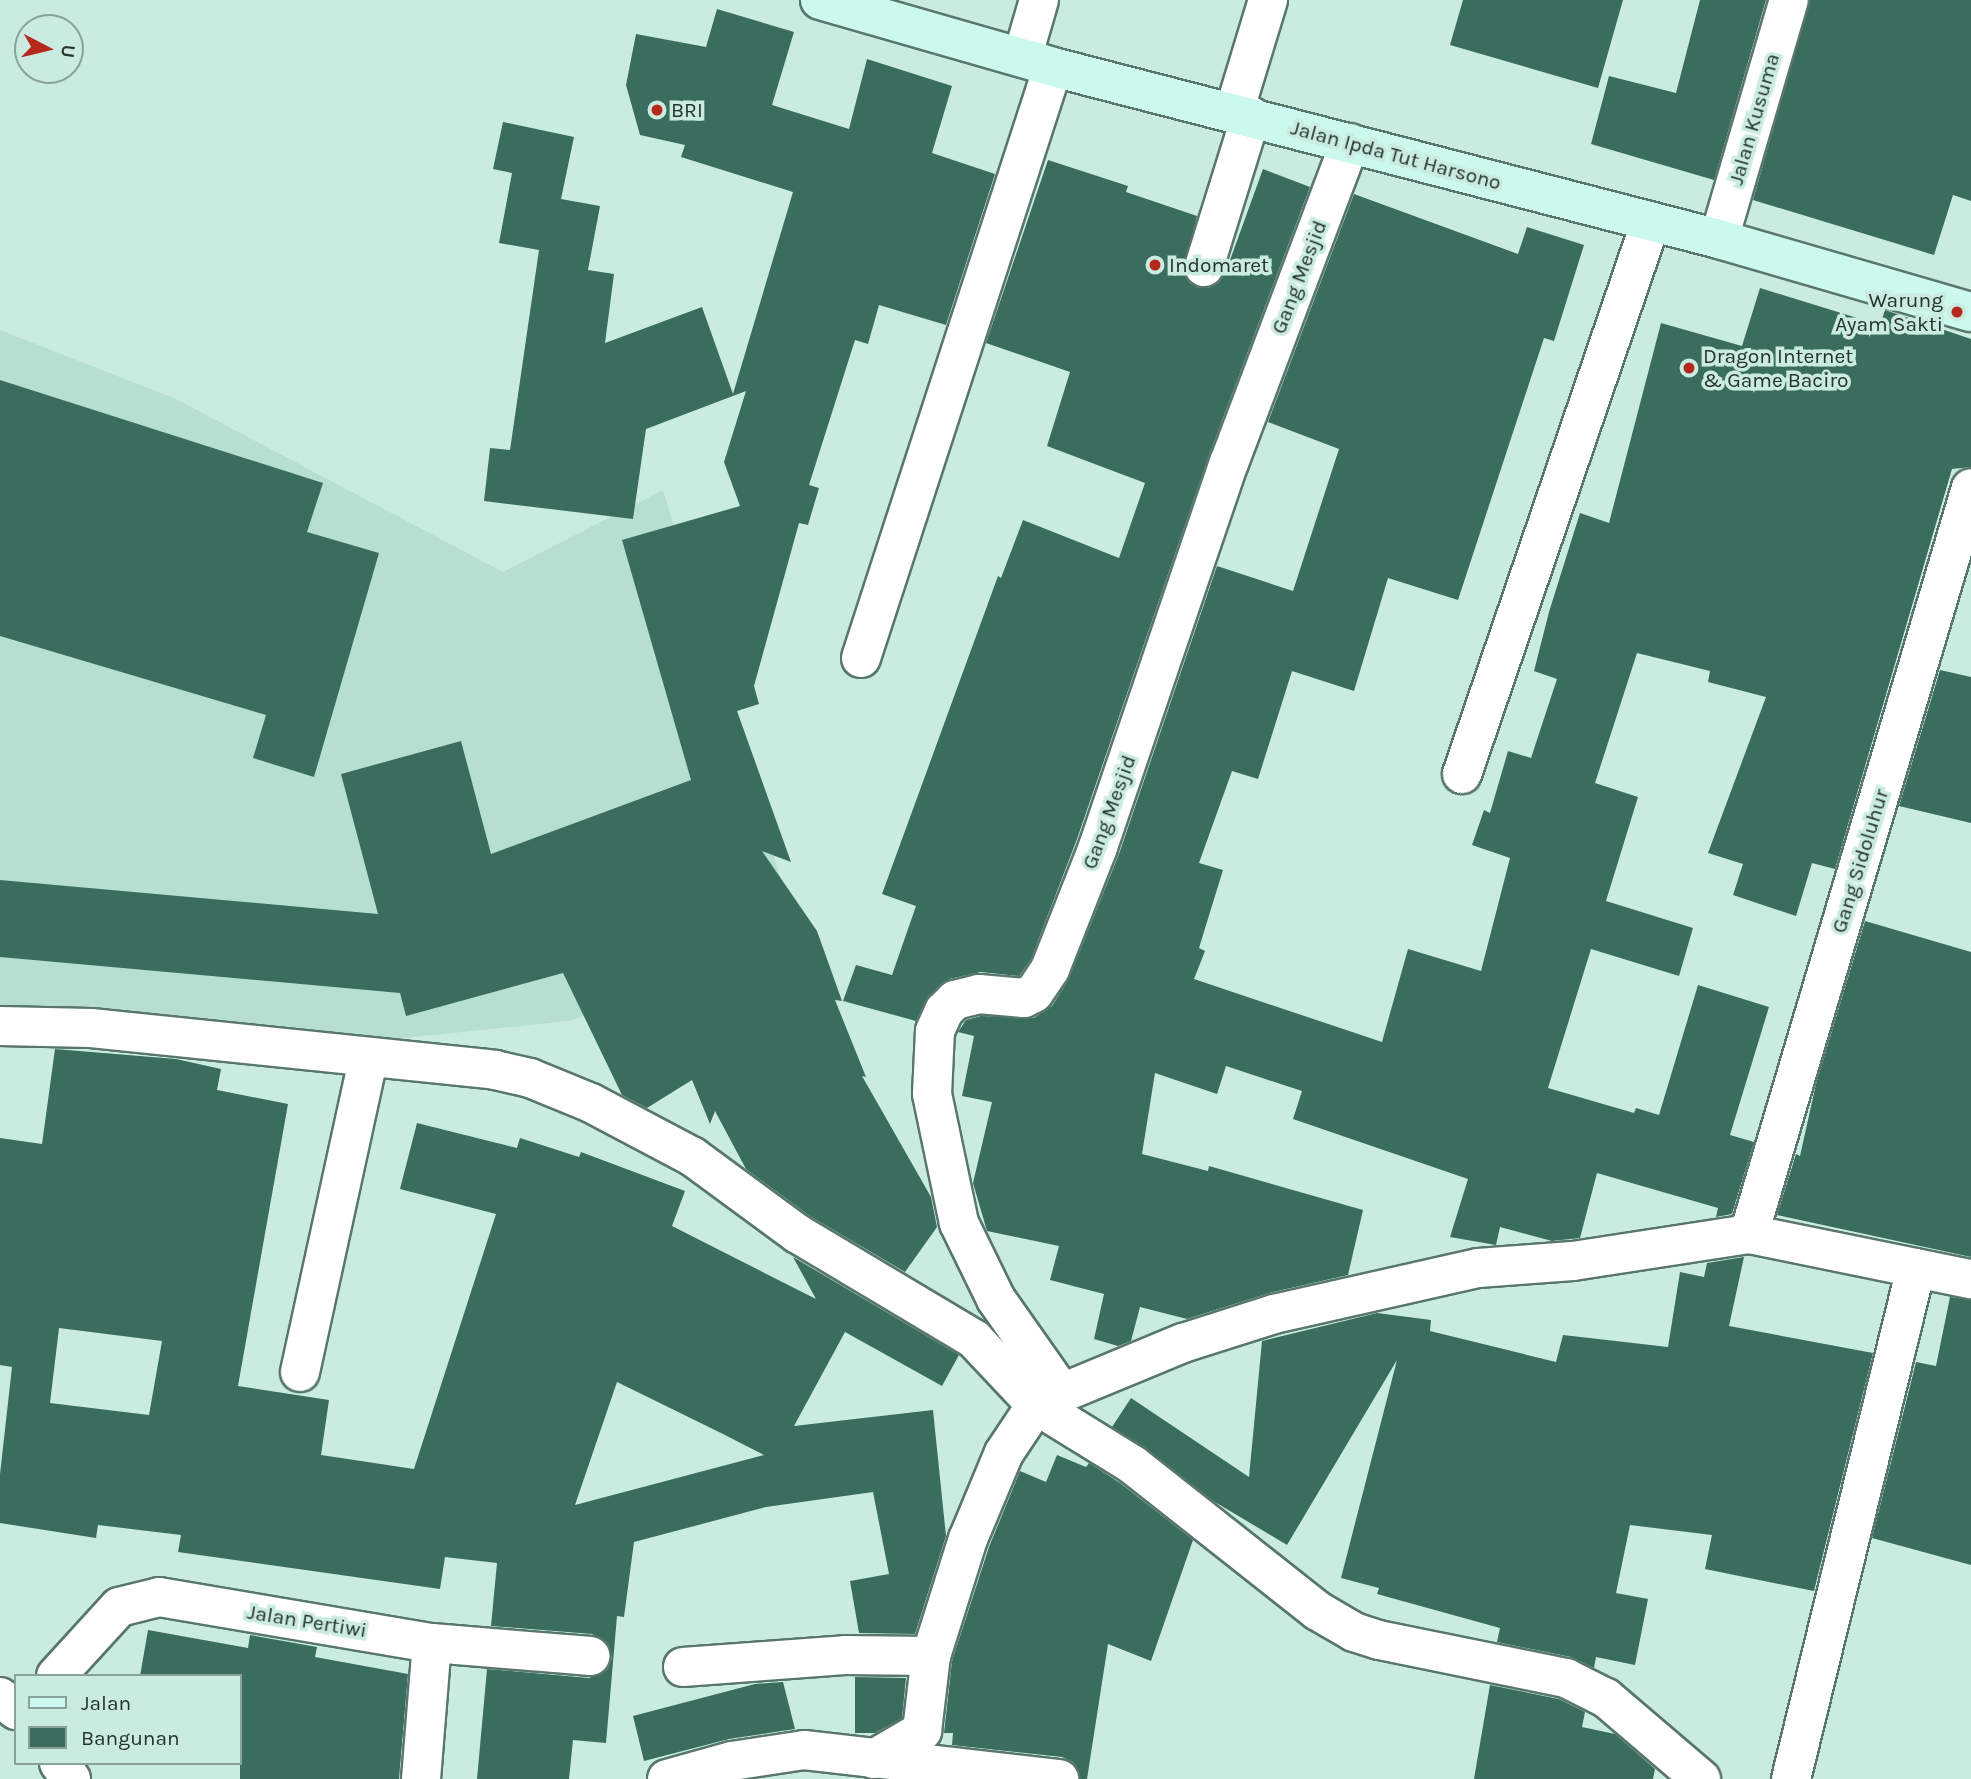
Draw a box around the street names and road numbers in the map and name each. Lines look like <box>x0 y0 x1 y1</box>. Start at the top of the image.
street label: Jalan Kusuma <box>1723 50 1785 188</box>
street label: Jalan Ipda Tut Harsono <box>1288 115 1504 195</box>
street label: Gang Mesjid <box>1266 217 1332 337</box>
street label: Gang Mesjid <box>1077 752 1141 872</box>
street label: Gang Sidoluhur <box>1826 786 1894 936</box>
street label: Jalan Pertiwi <box>245 1599 369 1643</box>

